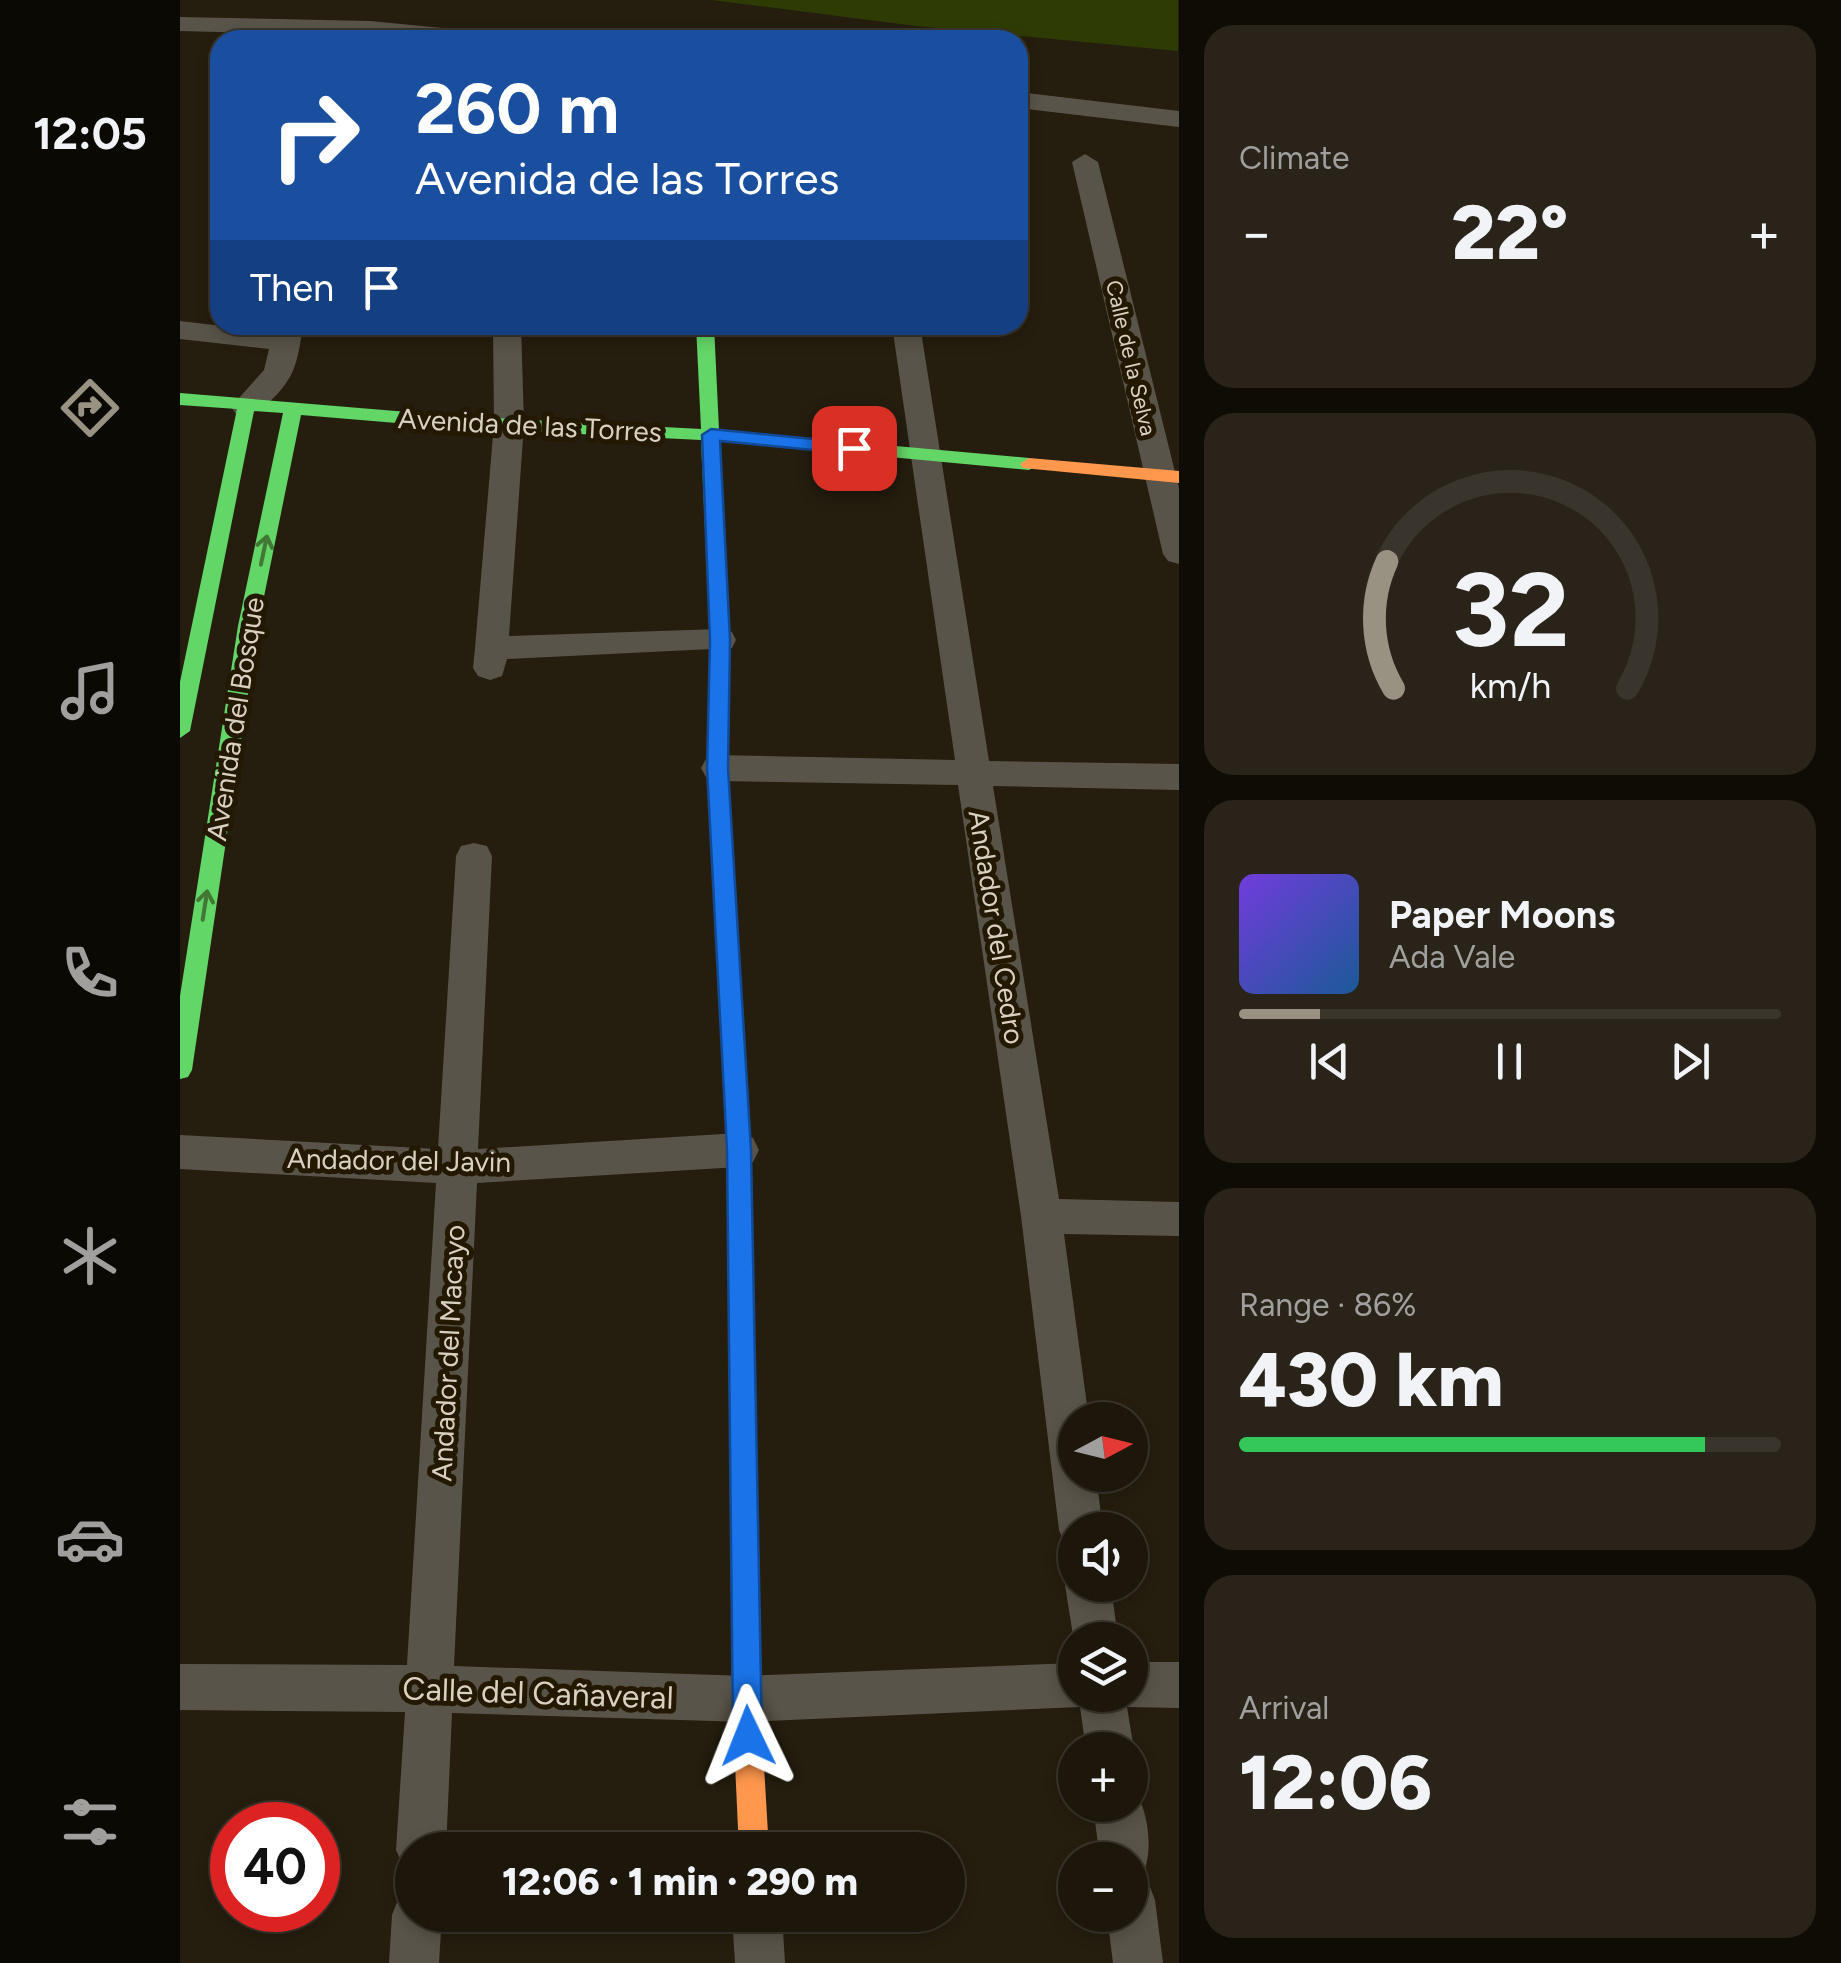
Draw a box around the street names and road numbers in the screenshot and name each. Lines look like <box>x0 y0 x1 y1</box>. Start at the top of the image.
street label: Calle de la Selva <box>1100 278 1162 438</box>
street label: Avenida de las Torres <box>397 401 663 449</box>
street label: Avenida del Bosque <box>199 595 271 843</box>
street label: Andador del Cedro <box>962 807 1032 1047</box>
street label: Andador del Javin <box>287 1141 511 1179</box>
street label: Andador del Macayo <box>424 1224 472 1482</box>
street label: Calle del Cañaveral <box>402 1669 674 1717</box>

